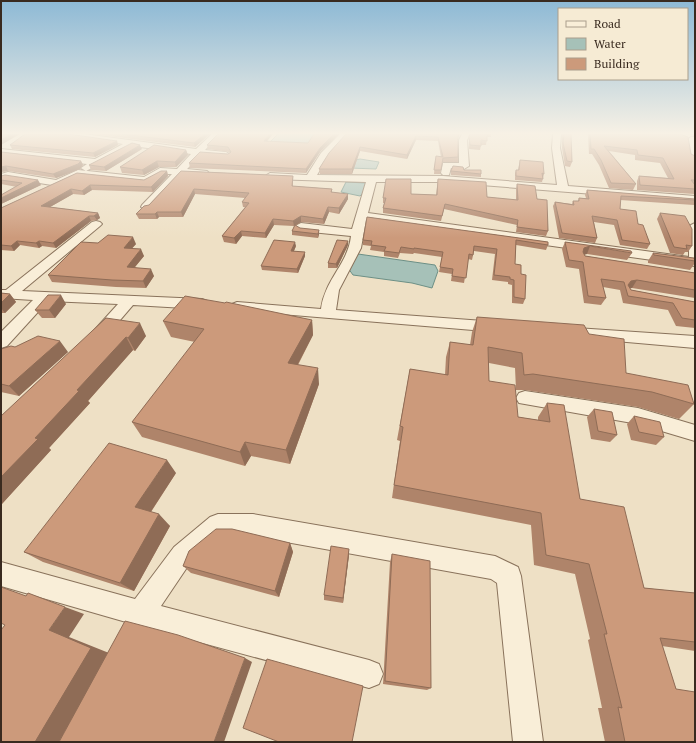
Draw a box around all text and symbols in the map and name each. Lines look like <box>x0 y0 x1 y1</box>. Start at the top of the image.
legend <box>558 8 688 80</box>
text: Road <box>594 16 621 31</box>
text: Water <box>594 36 626 51</box>
text: Building <box>594 56 640 71</box>

